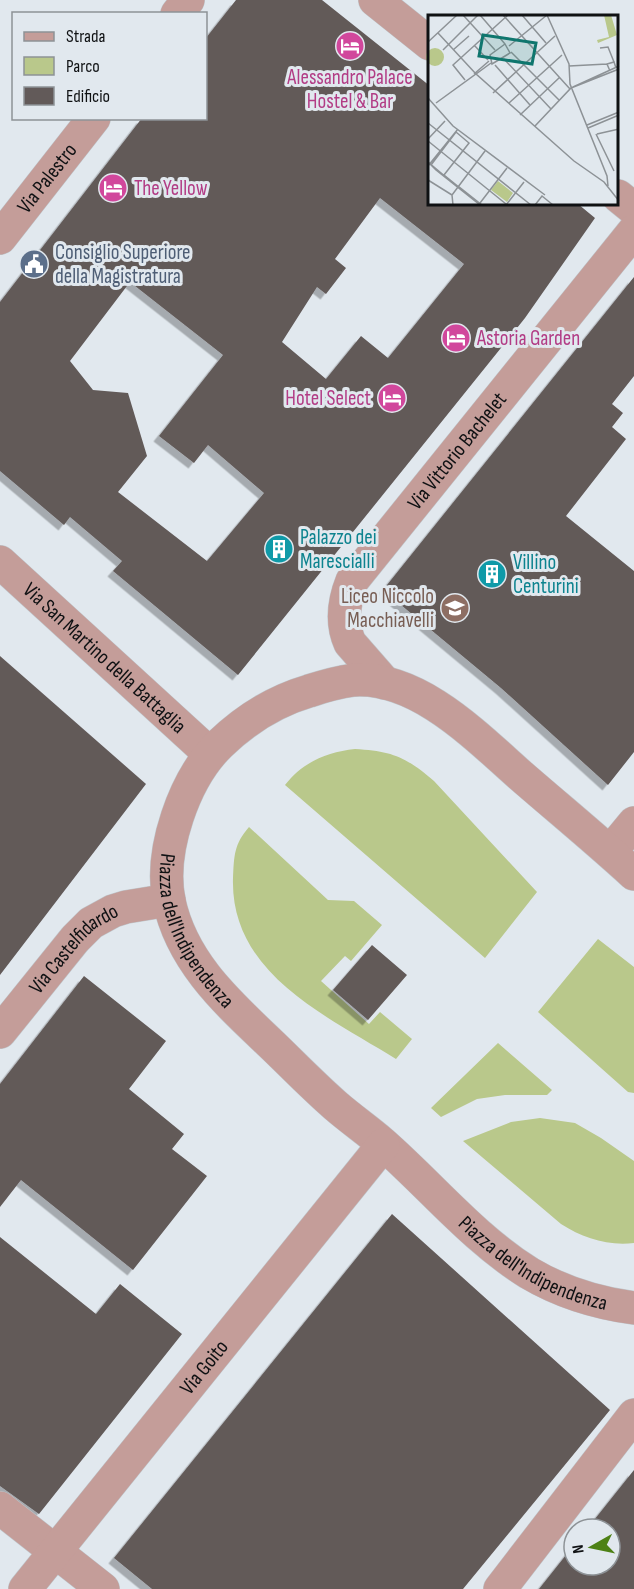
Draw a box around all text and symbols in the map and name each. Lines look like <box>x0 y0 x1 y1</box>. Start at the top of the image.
legend <box>12 12 207 120</box>
inset map <box>428 15 619 206</box>
text: Strada <box>66 26 106 47</box>
hotel icon: Alessandro Palace Hostel & Bar <box>334 30 366 62</box>
text: Parco <box>66 56 100 77</box>
place label: Alessandro Palace Hostel & Bar <box>286 65 413 114</box>
text: Edificio <box>66 86 110 107</box>
street label: Via Palestro <box>12 138 82 219</box>
hotel icon: The Yellow <box>97 172 129 204</box>
place label: The Yellow <box>134 176 208 201</box>
place label: Consiglio Superiore della Magistratura <box>55 240 191 289</box>
public building icon: Consiglio Superiore della Magistratura <box>18 248 50 280</box>
hotel icon: Astoria Garden <box>440 322 472 354</box>
place label: Astoria Garden <box>476 326 580 351</box>
hotel icon: Hotel Select <box>376 382 408 414</box>
place label: Hotel Select <box>285 386 371 411</box>
street label: Via Vittorio Bachelet <box>402 387 512 515</box>
place label: Palazzo dei Marescialli <box>300 525 377 574</box>
building icon: Palazzo dei Marescialli <box>263 533 295 565</box>
place label: Villino Centurini <box>513 550 579 599</box>
building icon: Villino Centurini <box>476 558 508 590</box>
street label: Via San Martino della Battaglia <box>18 577 191 739</box>
place label: Liceo Niccolo Macchiavelli <box>341 584 434 633</box>
school or university icon: Liceo Niccolo Macchiavelli <box>439 592 471 624</box>
street label: Piazza dell'Indipendenza <box>154 852 239 1013</box>
street label: Via Castelfidardo <box>24 899 123 999</box>
street label: Piazza dell'Indipendenza <box>453 1211 610 1316</box>
street label: Via Goito <box>175 1335 234 1400</box>
north arrow <box>562 1517 622 1577</box>
text: N <box>569 1543 589 1555</box>

